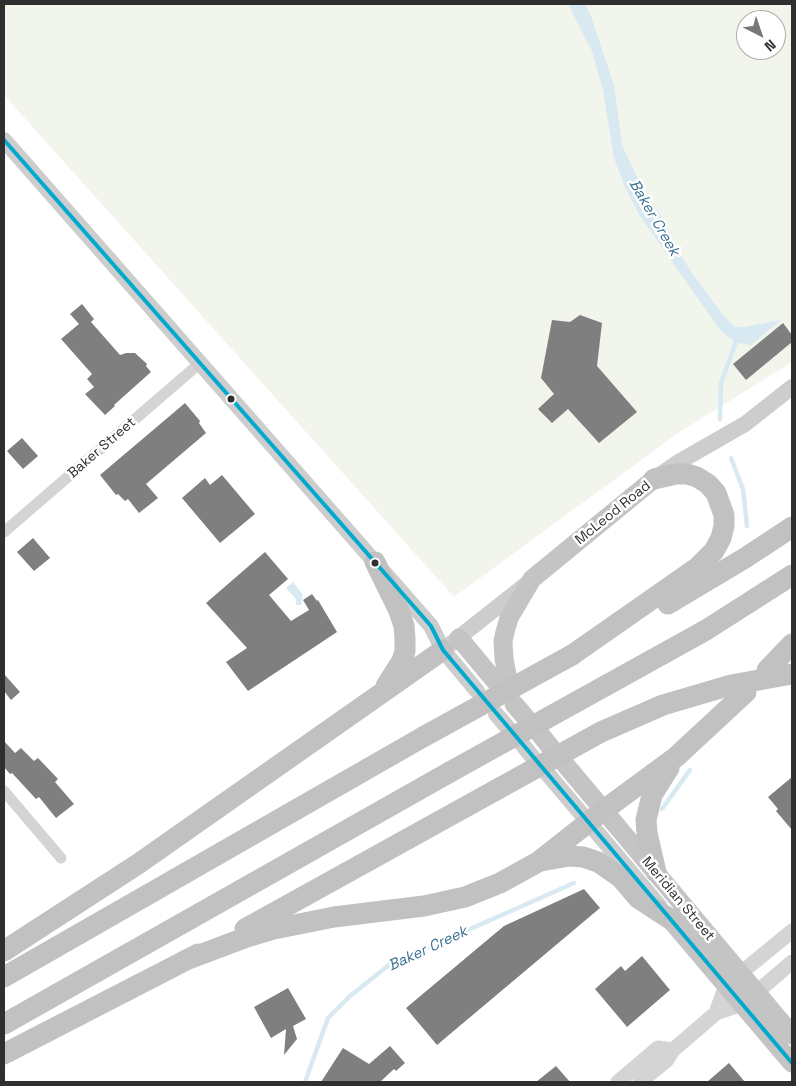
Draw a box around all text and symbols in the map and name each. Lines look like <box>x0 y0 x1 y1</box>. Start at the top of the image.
north arrow <box>736 10 786 60</box>
text: N <box>761 36 780 55</box>
water label: Baker Creek <box>625 176 683 260</box>
unlabelled marker <box>226 394 236 404</box>
street label: Baker Street <box>65 414 139 482</box>
street label: McLeod Road <box>572 478 654 548</box>
unlabelled marker <box>370 558 380 568</box>
street label: Meridian Street <box>638 854 718 944</box>
water label: Baker Creek <box>385 923 471 975</box>

